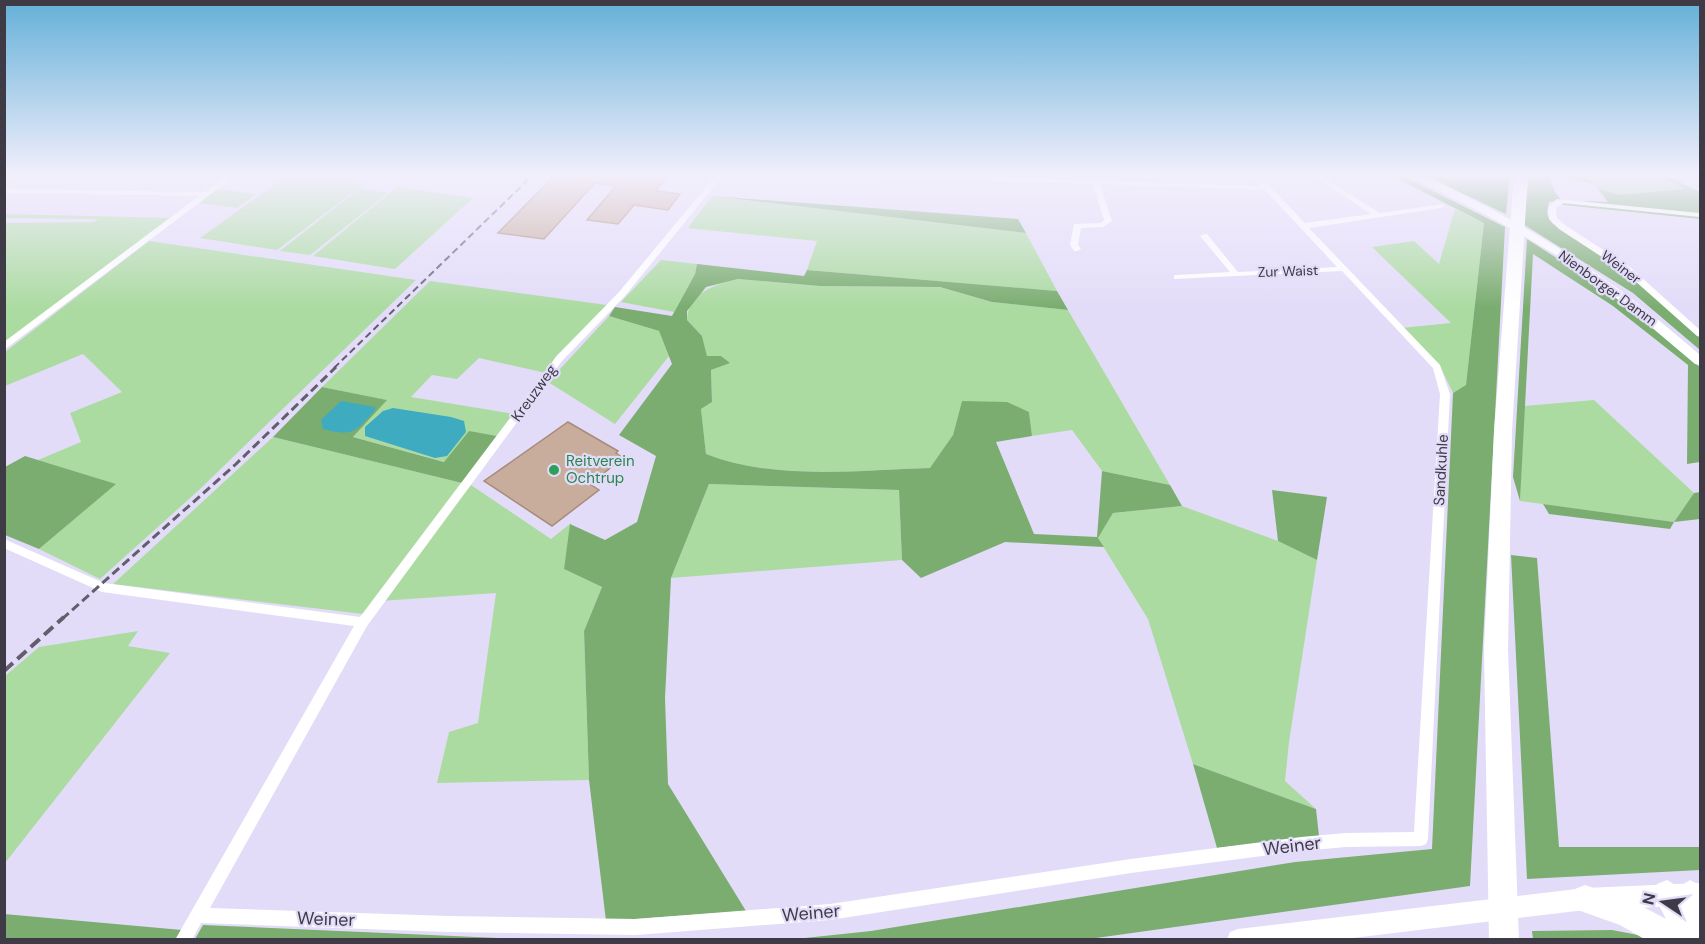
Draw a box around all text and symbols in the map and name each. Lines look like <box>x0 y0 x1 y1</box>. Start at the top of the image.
street label: Nienborger Damm <box>1555 246 1661 330</box>
street label: Weiner <box>1597 246 1645 288</box>
street label: Zur Waist <box>1257 261 1319 281</box>
street label: Kreuzweg <box>507 360 561 426</box>
street label: Sandkuhle <box>1429 434 1453 506</box>
place label: Reitverein Ochtrup <box>566 451 635 488</box>
marker: Reitverein Ochtrup <box>547 463 561 477</box>
street label: Weiner <box>1262 830 1323 861</box>
north arrow <box>1633 872 1693 932</box>
text: N <box>1637 891 1660 907</box>
street label: Weiner <box>781 898 841 927</box>
street label: Weiner <box>296 906 356 932</box>

